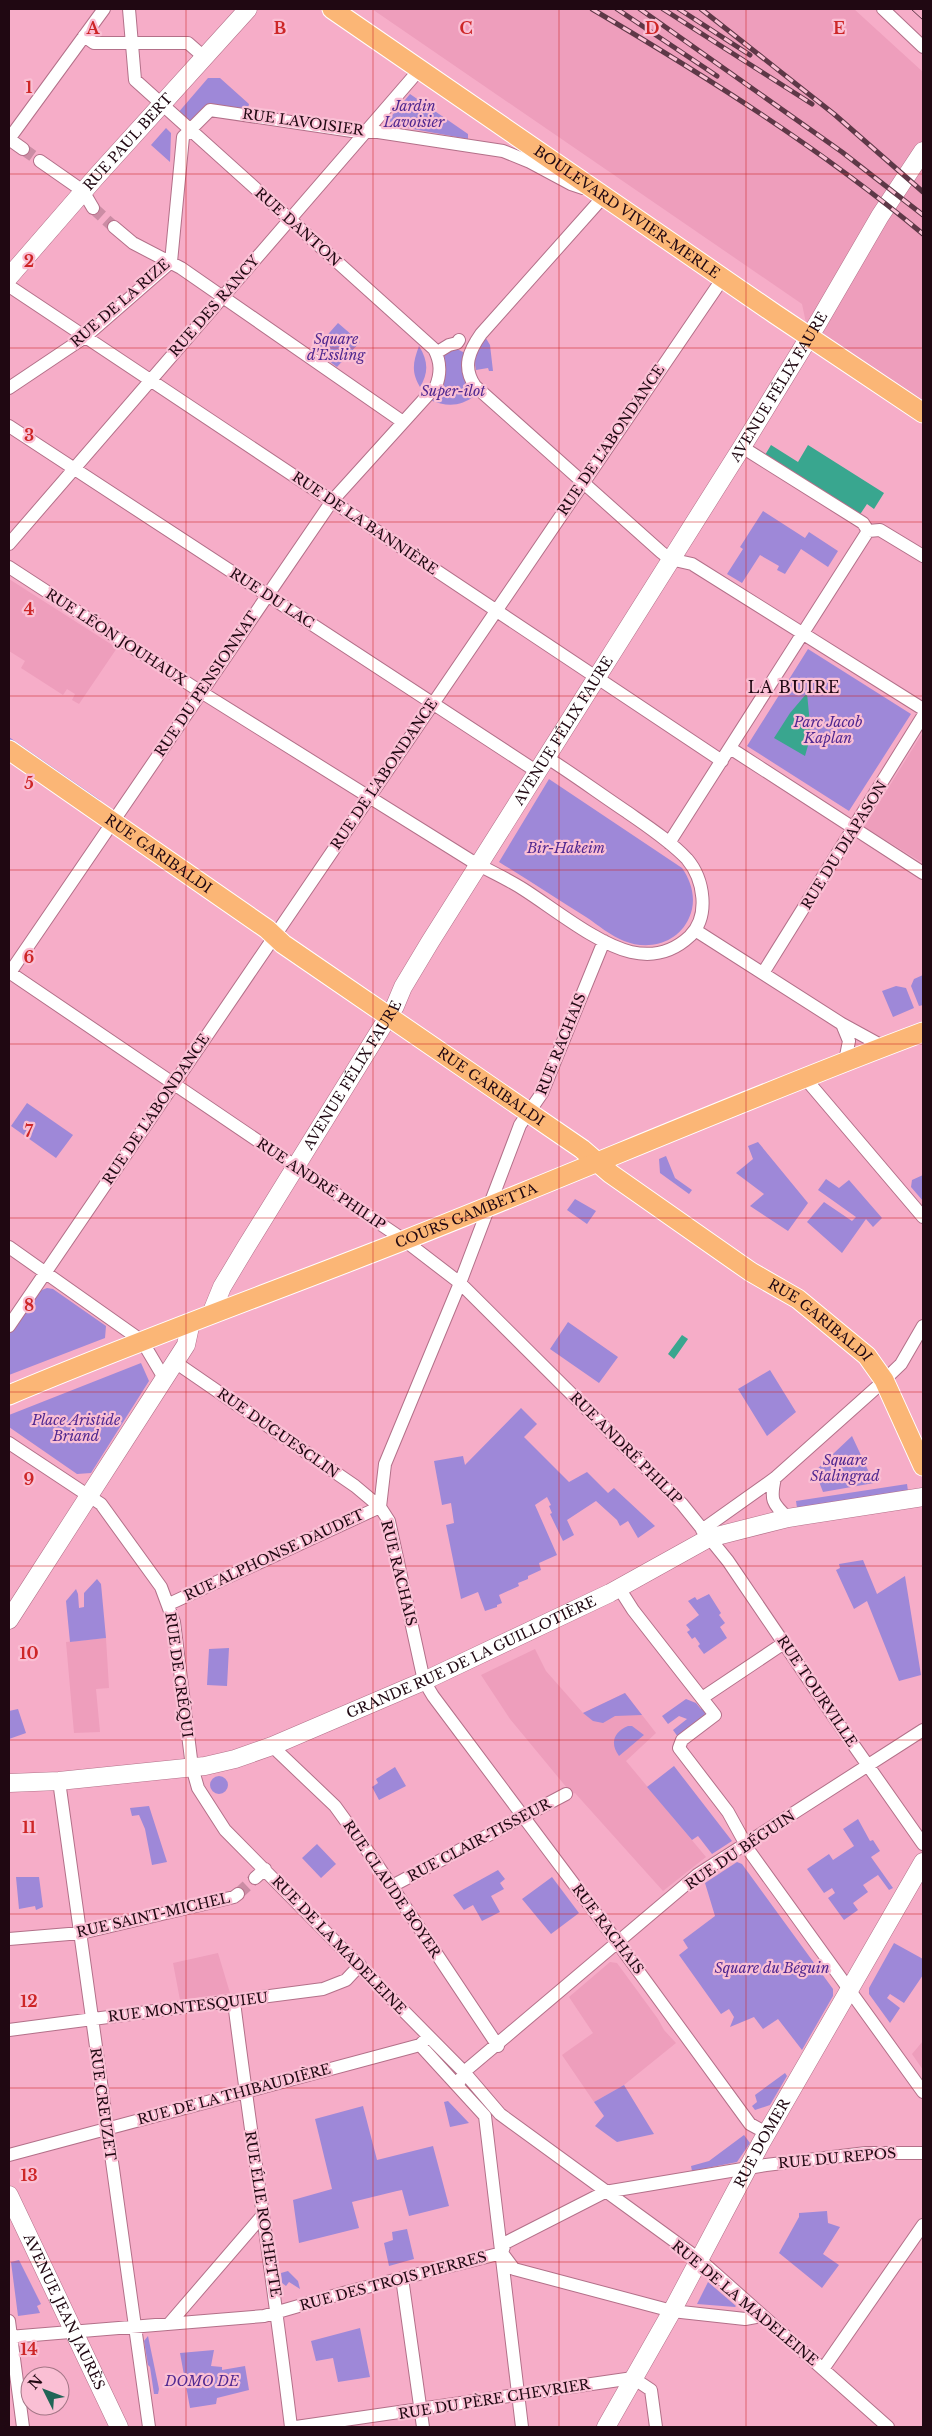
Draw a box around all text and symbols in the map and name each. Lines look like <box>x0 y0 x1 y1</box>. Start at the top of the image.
text: A <box>86 18 101 38</box>
text: B <box>274 18 287 38</box>
text: C <box>459 18 473 38</box>
text: D <box>645 18 659 38</box>
text: E <box>833 18 845 38</box>
text: 1 <box>26 77 33 97</box>
street label: RUE PAUL BERT <box>79 90 176 194</box>
park label: Jardin Lavoisier <box>383 97 445 131</box>
street label: RUE LAVOISIER <box>241 105 366 140</box>
street label: BOULEVARD VIVIER-MERLE <box>530 142 723 282</box>
street label: RUE DANTON <box>251 184 345 270</box>
text: 2 <box>24 251 34 271</box>
street label: RUE DES RANCY <box>165 251 263 360</box>
street label: RUE DE LA RIZE <box>67 255 173 351</box>
street label: AVENUE FÉLIX FAURE <box>726 308 831 466</box>
park label: Square d'Essling <box>307 330 366 364</box>
street label: RUE DE L'ABONDANCE <box>554 361 668 519</box>
park label: Super-îlot <box>421 382 486 400</box>
text: 3 <box>24 425 34 445</box>
street label: RUE DE LA BANNIÈRE <box>289 468 441 578</box>
street label: RUE DU LAC <box>226 564 318 632</box>
street label: RUE LÉON JOUHAUX <box>42 585 190 690</box>
text: 4 <box>24 599 34 619</box>
street label: RUE DU PENSIONNAT <box>151 608 261 760</box>
street label: AVENUE FÉLIX FAURE <box>509 653 617 809</box>
district label: LA BUIRE <box>748 677 840 697</box>
street label: RUE DE L'ABONDANCE <box>327 695 441 853</box>
park label: Parc Jacob Kaplan <box>793 713 862 747</box>
text: 5 <box>24 773 34 793</box>
street label: RUE DU DIAPASON <box>797 777 891 913</box>
street label: RUE GARIBALDI <box>102 810 216 897</box>
park label: Bir-Hakeim <box>526 839 605 857</box>
text: 6 <box>24 947 35 967</box>
street label: RUE RACHAIS <box>532 990 590 1098</box>
street label: AVENUE FÉLIX FAURE <box>299 998 405 1154</box>
street label: RUE DE L'ABONDANCE <box>99 1030 213 1188</box>
street label: RUE GARIBALDI <box>434 1043 548 1130</box>
text: 7 <box>25 1121 34 1141</box>
street label: RUE ANDRÉ PHILIP <box>253 1134 389 1234</box>
street label: COURS GAMBETTA <box>392 1179 540 1252</box>
street label: RUE GARIBALDI <box>765 1275 877 1364</box>
text: 8 <box>24 1295 34 1315</box>
street label: RUE DUGUESCLIN <box>214 1384 343 1482</box>
street label: RUE ANDRÉ PHILIP <box>566 1388 686 1508</box>
park label: Place Aristide Briand <box>31 1411 121 1445</box>
park label: Square Stalingrad <box>810 1451 880 1485</box>
text: 9 <box>24 1469 35 1489</box>
street label: RUE ALPHONSE DAUDET <box>181 1505 367 1605</box>
street label: RUE RACHAIS <box>377 1518 421 1628</box>
street label: GRANDE RUE DE LA GUILLOTIÈRE <box>344 1592 599 1722</box>
street label: RUE DE CRÉQUI <box>161 1611 197 1739</box>
street label: RUE TOURVILLE <box>773 1632 861 1750</box>
text: 10 <box>19 1643 39 1663</box>
street label: RUE CLAIR-TISSEUR <box>404 1794 555 1885</box>
street label: RUE DU BÉGUIN <box>682 1806 799 1893</box>
text: 11 <box>22 1817 36 1837</box>
street label: RUE CLAUDE BOYER <box>339 1817 445 1962</box>
street label: RUE DE LA MADELEINE <box>268 1872 410 2018</box>
street label: RUE RACHAIS <box>568 1880 648 1978</box>
street label: RUE SAINT-MICHEL <box>75 1889 231 1941</box>
park label: Square du Béguin <box>715 1959 830 1977</box>
street label: RUE MONTESQUIEU <box>107 1988 269 2026</box>
text: 12 <box>20 1991 38 2011</box>
street label: RUE CREUZET <box>86 2046 120 2162</box>
street label: RUE DE LA THIBAUDIÈRE <box>135 2059 333 2129</box>
street label: RUE DOMER <box>730 2094 794 2191</box>
street label: RUE ÉLIE ROCHETTE <box>241 2129 285 2299</box>
street label: RUE DU REPOS <box>777 2144 897 2172</box>
text: 13 <box>20 2165 38 2185</box>
street label: AVENUE JEAN JAURÈS <box>20 2230 108 2392</box>
street label: RUE DE LA MADELEINE <box>668 2237 822 2369</box>
street label: RUE DES TROIS PIERRES <box>298 2247 488 2315</box>
text: 14 <box>20 2339 38 2359</box>
north arrow <box>20 2366 70 2416</box>
park label: DOMO DE <box>164 2372 239 2390</box>
street label: RUE DU PÈRE CHEVRIER <box>397 2375 592 2423</box>

